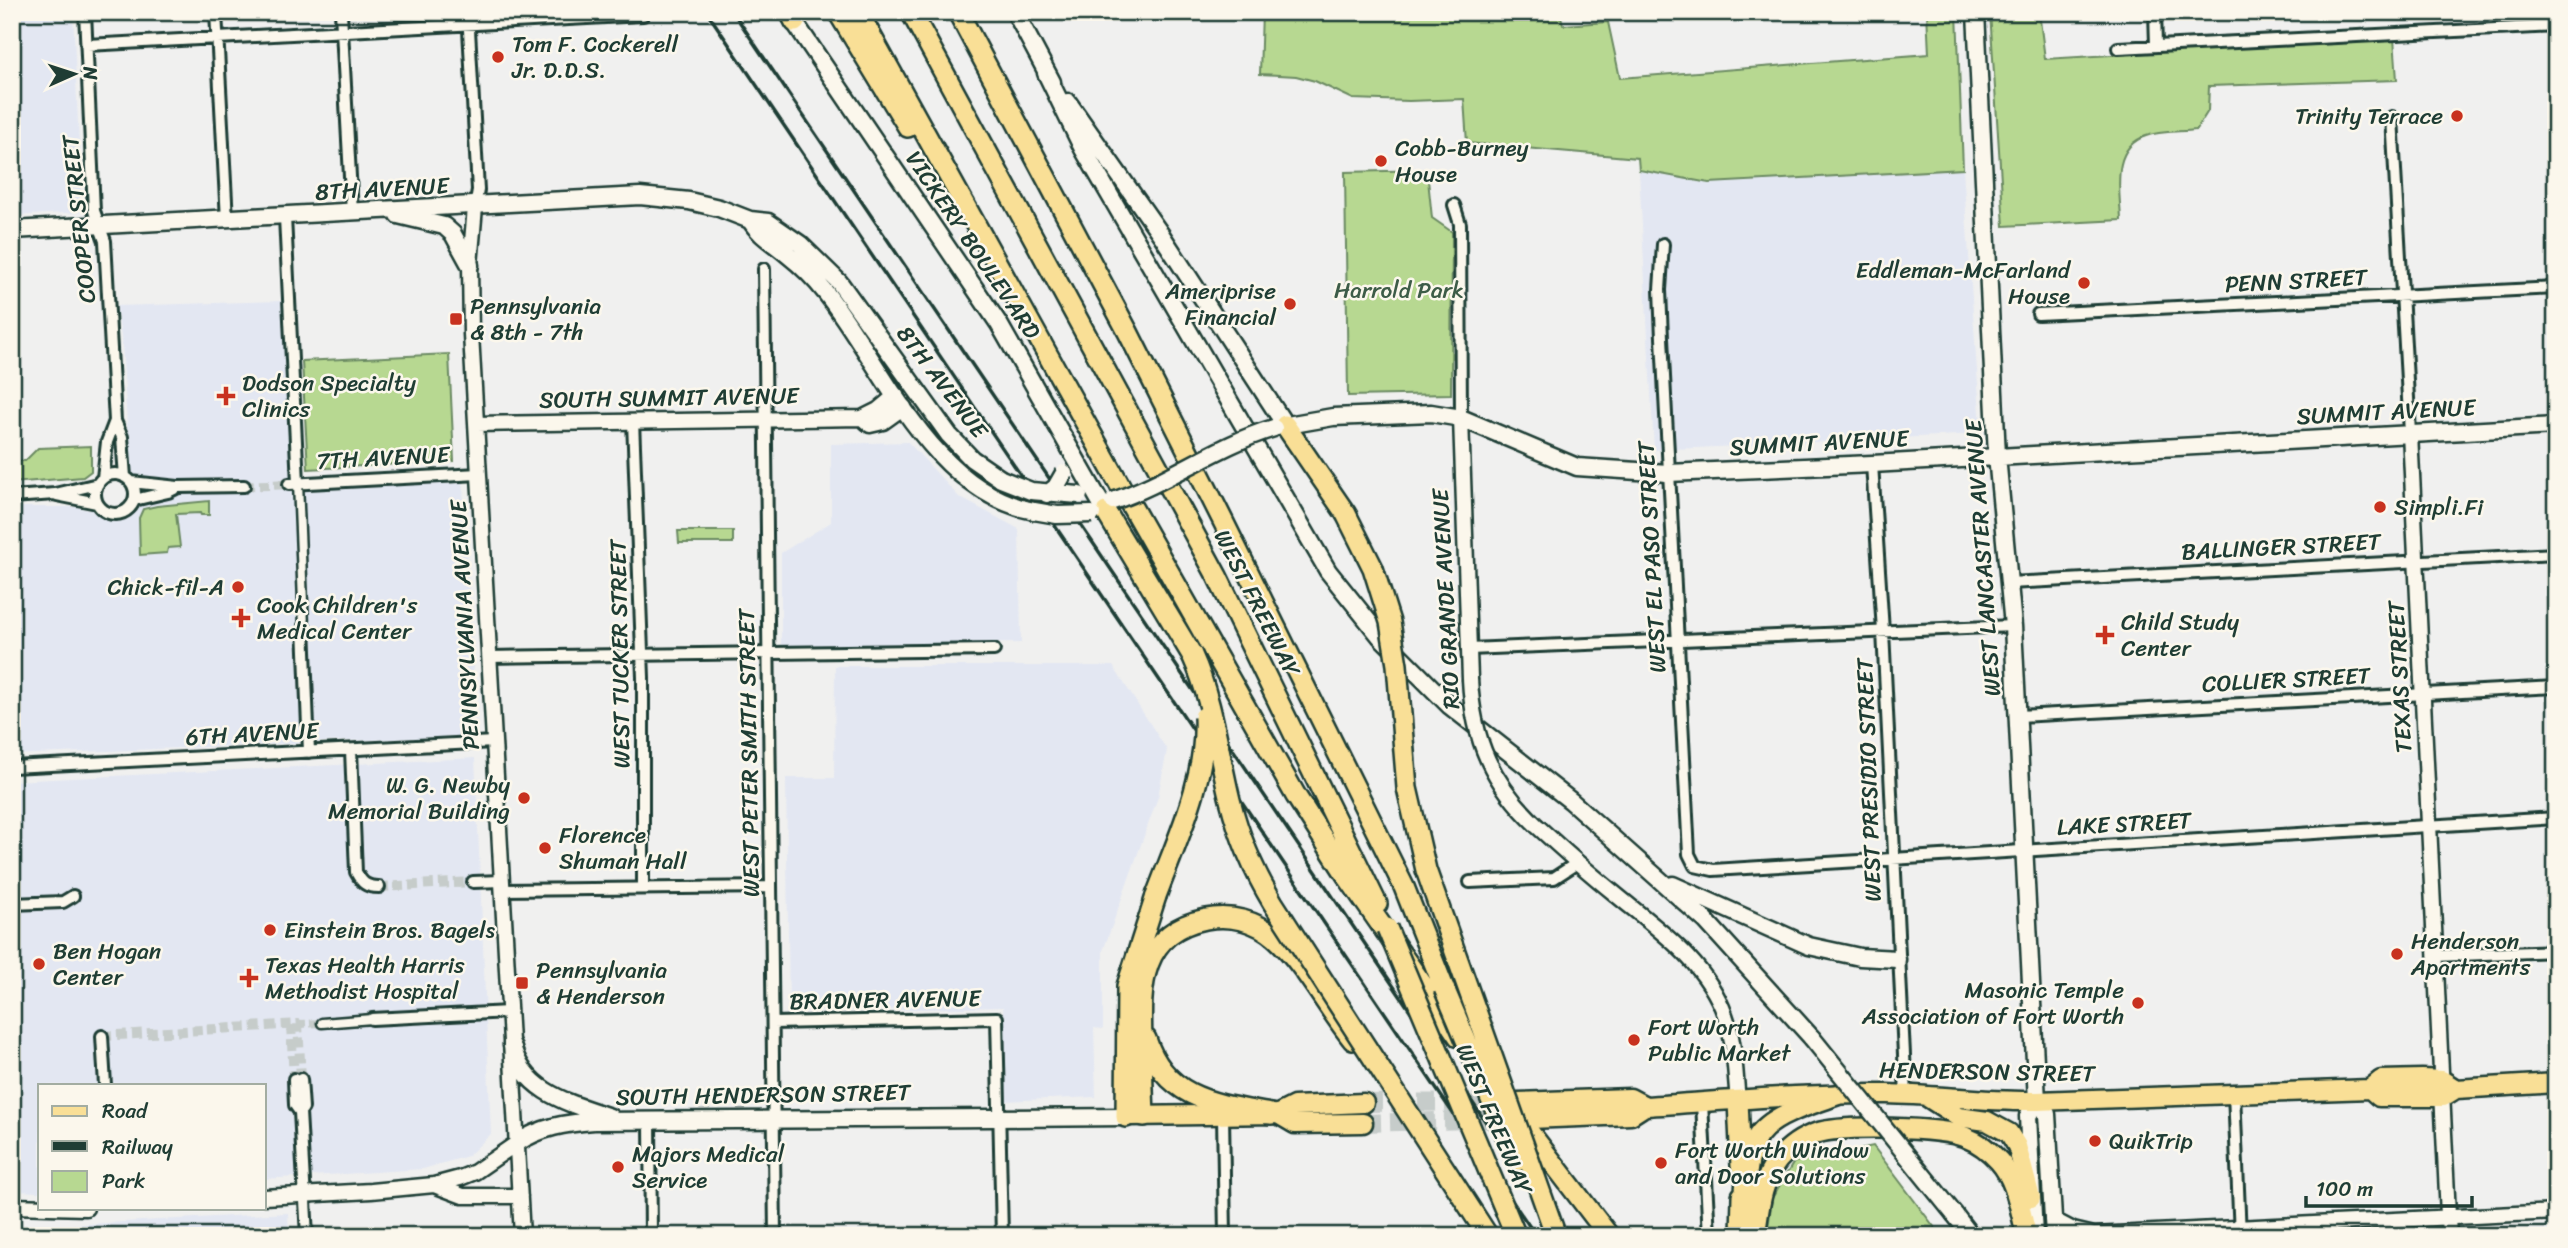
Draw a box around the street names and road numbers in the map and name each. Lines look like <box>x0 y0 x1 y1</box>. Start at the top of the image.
street label: COOPER STREET <box>50 132 108 305</box>
street label: VICKERY BOULEVARD <box>894 142 1052 348</box>
street label: 8TH AVENUE <box>314 165 451 213</box>
street label: PENN STREET <box>2224 257 2369 305</box>
street label: 8TH AVENUE <box>885 316 999 449</box>
street label: SOUTH SUMMIT AVENUE <box>539 375 800 421</box>
street label: SUMMIT AVENUE <box>2295 387 2478 437</box>
street label: WEST LANCASTER AVENUE <box>1953 417 2013 698</box>
street label: SUMMIT AVENUE <box>1728 418 1911 468</box>
street label: 7TH AVENUE <box>316 434 452 482</box>
street label: WEST EL PASO STREET <box>1625 439 1679 674</box>
street label: RIO GRANDE AVENUE <box>1420 487 1472 710</box>
street label: PENNSYLVANIA AVENUE <box>438 498 492 751</box>
street label: BALLINGER STREET <box>2180 521 2383 573</box>
street label: WEST FREEWAY <box>1202 522 1312 685</box>
street label: WEST TUCKER STREET <box>597 538 642 769</box>
street label: TEXAS STREET <box>2375 599 2424 754</box>
street label: WEST PETER SMITH STREET <box>726 607 772 897</box>
street label: COLLIER STREET <box>2201 655 2373 705</box>
street label: WEST PRESIDIO STREET <box>1844 656 1894 902</box>
street label: 6TH AVENUE <box>185 710 321 758</box>
street label: LAKE STREET <box>2056 800 2194 848</box>
street label: BRADNER AVENUE <box>789 978 982 1022</box>
street label: WEST FREEWAY <box>1444 1037 1545 1202</box>
street label: HENDERSON STREET <box>1879 1050 2096 1094</box>
street label: SOUTH HENDERSON STREET <box>615 1072 912 1118</box>

